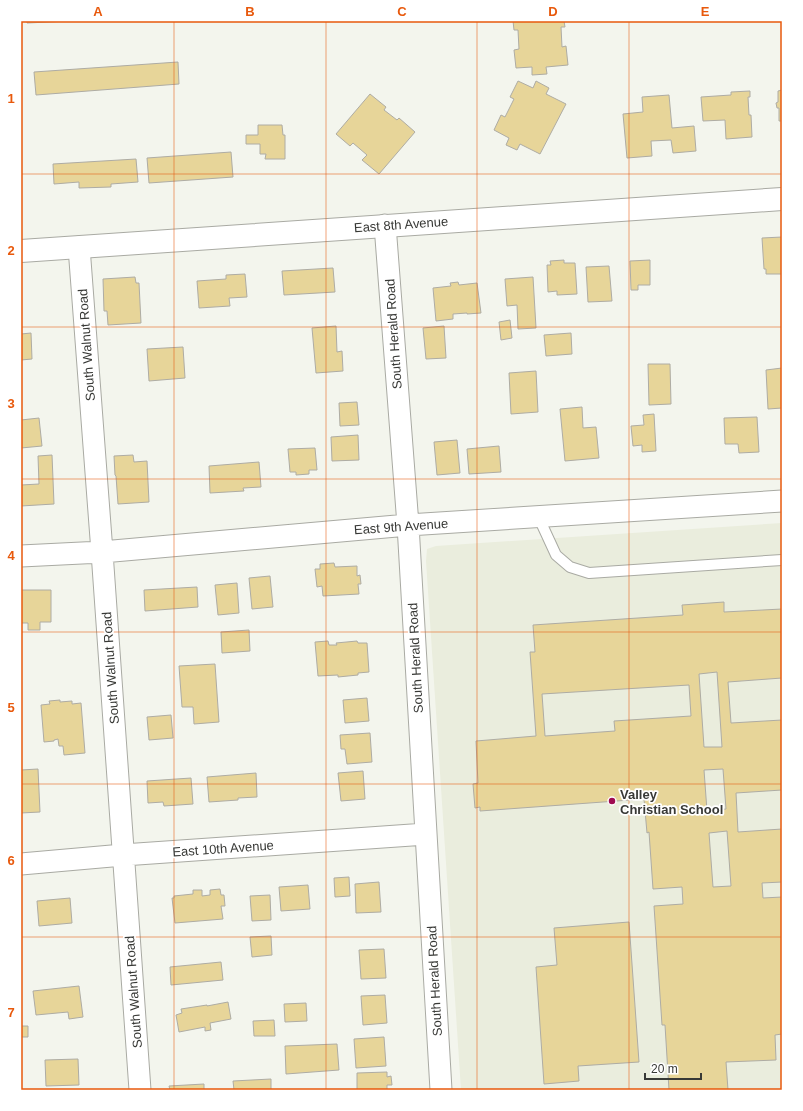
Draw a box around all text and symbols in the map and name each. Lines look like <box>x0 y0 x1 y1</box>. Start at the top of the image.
text: A <box>93 4 103 19</box>
text: B <box>245 4 255 19</box>
text: C <box>397 4 407 19</box>
text: D <box>548 4 558 19</box>
text: E <box>701 4 710 19</box>
text: 1 <box>7 91 15 106</box>
street label: East 8th Avenue <box>353 214 449 235</box>
text: 2 <box>7 243 15 258</box>
street label: South Herald Road <box>382 278 405 390</box>
street label: South Walnut Road <box>75 288 98 401</box>
text: 3 <box>7 396 15 411</box>
street label: East 9th Avenue <box>353 516 449 537</box>
text: 4 <box>7 548 15 563</box>
street label: South Herald Road <box>405 602 426 714</box>
street label: South Walnut Road <box>99 611 122 724</box>
text: 5 <box>7 700 15 715</box>
place label: Valley Christian School <box>620 787 723 817</box>
marker: Valley Christian School <box>607 796 617 806</box>
street label: East 10th Avenue <box>172 837 274 860</box>
text: 6 <box>7 853 15 868</box>
street label: South Herald Road <box>424 925 445 1037</box>
street label: South Walnut Road <box>122 935 145 1048</box>
text: 7 <box>7 1005 15 1020</box>
scale bar <box>645 1055 701 1081</box>
text: 20 m <box>651 1062 678 1076</box>

